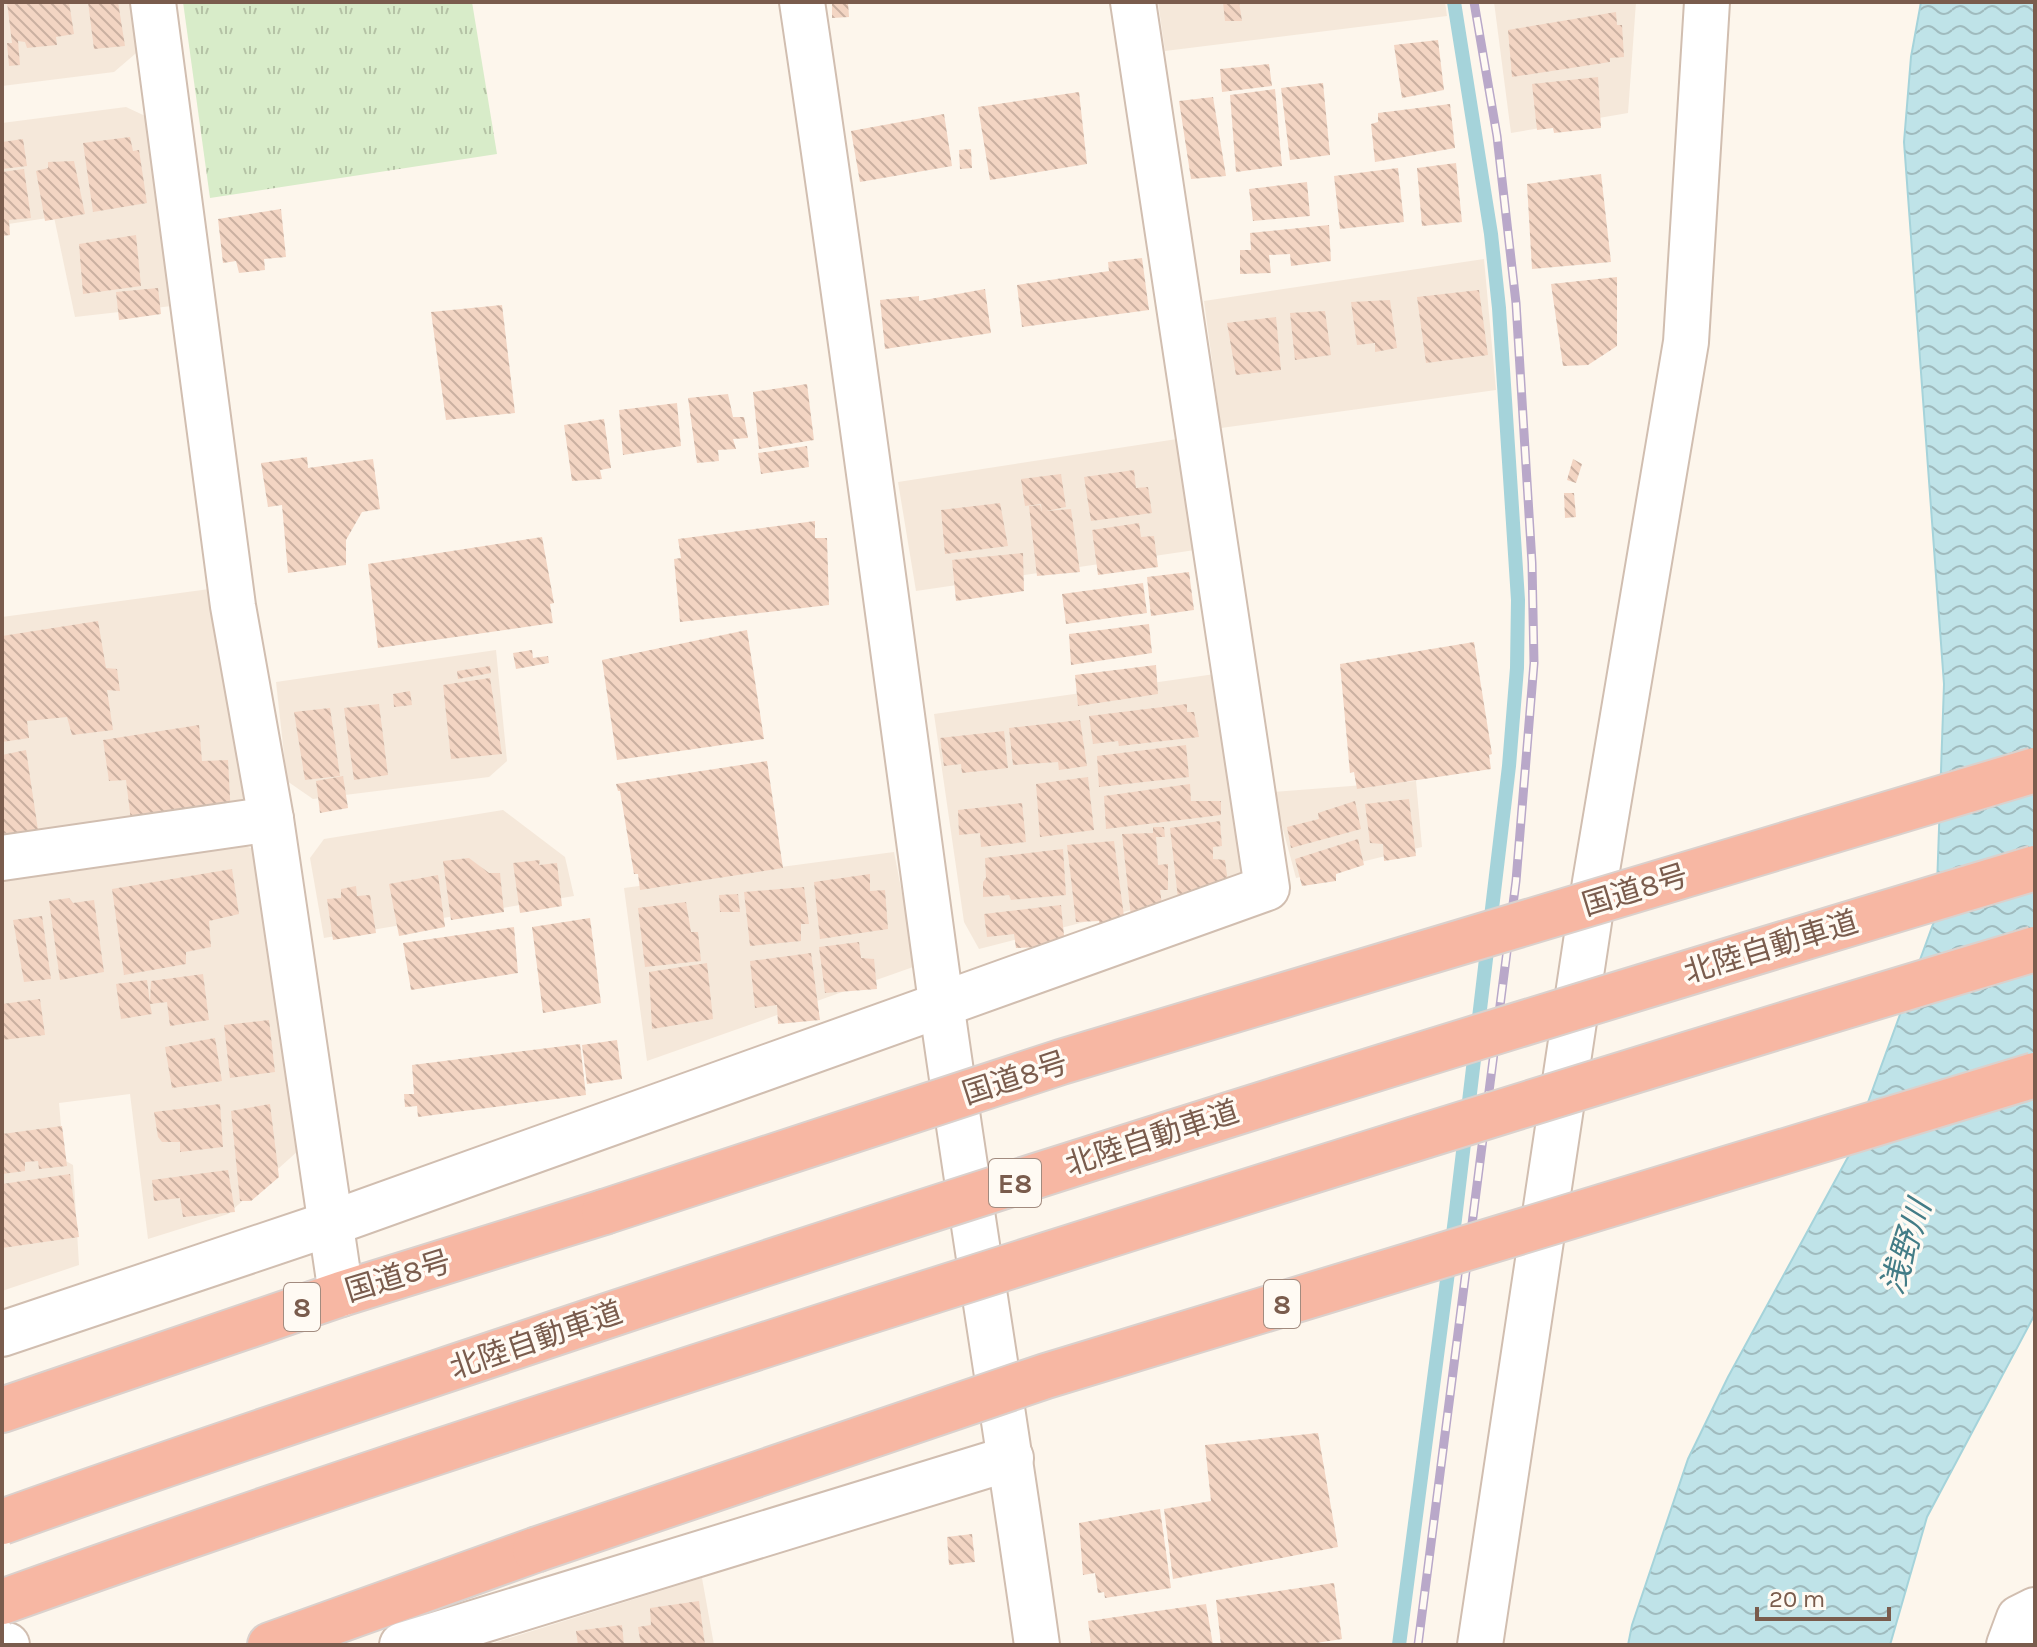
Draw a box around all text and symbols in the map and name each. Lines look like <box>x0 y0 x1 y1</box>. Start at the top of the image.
street label: 国道8号 <box>1578 857 1692 923</box>
street label: 北陸自動車道 <box>1680 903 1862 991</box>
street label: 国道8号 <box>958 1044 1072 1112</box>
street label: 北陸自動車道 <box>1061 1093 1243 1183</box>
road number: E8 <box>989 1159 1041 1207</box>
water label: 浅野川 <box>1874 1193 1939 1298</box>
street label: 国道8号 <box>341 1243 455 1309</box>
road number: 8 <box>1264 1280 1300 1328</box>
road number: 8 <box>284 1283 320 1331</box>
street label: 北陸自動車道 <box>445 1294 627 1386</box>
scale bar <box>1757 1571 1889 1621</box>
text: 20 m <box>1769 1585 1825 1613</box>

